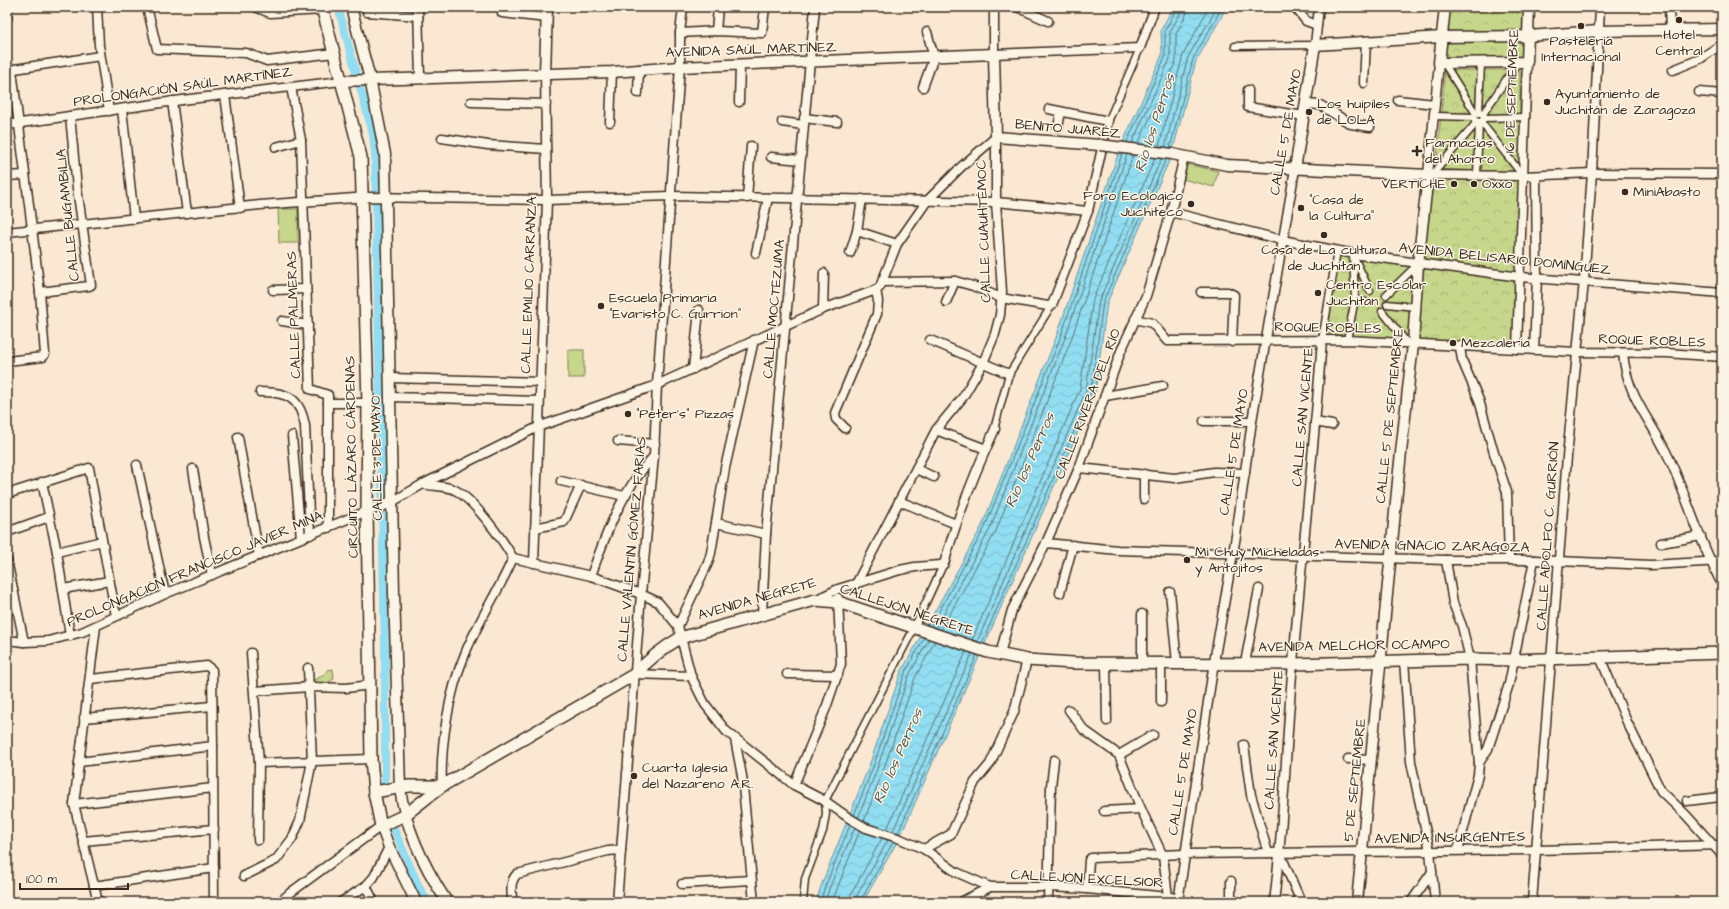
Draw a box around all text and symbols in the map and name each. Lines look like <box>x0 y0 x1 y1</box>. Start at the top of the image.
marker: Hotel Central <box>1674 15 1684 25</box>
marker: Pastelería Internacional <box>1576 21 1586 31</box>
place label: Hotel Central <box>1655 25 1703 61</box>
street label: 16 DE SEPTIEMBRE <box>1500 28 1524 153</box>
place label: Pastelería Internacional <box>1541 31 1621 67</box>
street label: AVENIDA SAÚL MARTÍNEZ <box>665 37 837 63</box>
street label: PROLONGACIÓN SAÚL MARTÍNEZ <box>72 62 294 112</box>
street label: CALLE 5 DE MAYO <box>1265 67 1307 197</box>
water label: Rio los Perros <box>1129 70 1181 175</box>
place label: Ayuntamiento de Juchitán de Zaragoza <box>1555 84 1695 120</box>
place label: Los huipiles de LOLA <box>1317 94 1390 130</box>
marker: Ayuntamiento de Juchitán de Zaragoza <box>1542 97 1552 107</box>
marker: Los huipiles de LOLA <box>1304 107 1314 117</box>
street label: BENITO JUARÉZ <box>1014 114 1122 144</box>
place label: Farmacias del Ahorro <box>1425 133 1495 169</box>
marker: Farmacias del Ahorro <box>1412 146 1422 156</box>
street label: CALLE BUGAMBILIA <box>51 148 85 282</box>
street label: CALLE CUAUHTÉMOC <box>972 159 996 303</box>
place label: VERTICHE <box>1381 174 1447 194</box>
place label: Oxxo <box>1482 174 1513 194</box>
marker: VERTICHE <box>1449 179 1459 189</box>
marker: Oxxo <box>1469 179 1479 189</box>
place label: MiniAbasto <box>1633 182 1700 202</box>
place label: Foro Ecologico Juchiteco <box>1083 186 1183 222</box>
marker: MiniAbasto <box>1620 187 1630 197</box>
place label: "Casa de la Cultura" <box>1309 190 1374 226</box>
street label: CALLE EMILIO CARRANZA <box>516 196 542 374</box>
marker: Foro Ecologico Juchiteco <box>1186 199 1196 209</box>
marker: "Casa de la Cultura" <box>1296 203 1306 213</box>
marker: Casa de La cultura de Juchitan <box>1319 230 1329 240</box>
street label: AVENIDA BELISARIO DOMÍNGUEZ <box>1398 238 1612 280</box>
street label: CALLE MOCTEZUMA <box>758 239 790 379</box>
place label: Casa de La cultura de Juchitan <box>1261 240 1387 276</box>
street label: CALLE PALMERAS <box>282 251 306 379</box>
place label: Centro Escolar Juchitan <box>1326 275 1427 311</box>
place label: Escuela Primaria "Evaristo C. Gurrion" <box>609 288 741 324</box>
marker: Centro Escolar Juchitan <box>1313 288 1323 298</box>
marker: Escuela Primaria "Evaristo C. Gurrion" <box>596 301 606 311</box>
street label: ROQUE ROBLES <box>1274 317 1382 339</box>
street label: CALLE RIVERA DEL RÍO <box>1050 326 1126 482</box>
street label: CALLE 5 DE SEPTIEMBRE <box>1371 327 1409 504</box>
street label: ROQUE ROBLES <box>1598 329 1706 353</box>
place label: Mezcalería <box>1461 333 1530 353</box>
marker: Mezcalería <box>1448 338 1458 348</box>
street label: CALLE SAN VICENTE <box>1287 346 1319 487</box>
street label: CIRCUITO LÁZARO CÁRDENAS <box>340 356 364 558</box>
street label: CALLE 5 DE MAYO <box>1214 387 1254 517</box>
street label: CALLE 3 DE MAYO <box>366 395 388 521</box>
place label: "Peter's" Pizzas <box>636 404 734 424</box>
water label: Rio los Perros <box>1000 408 1061 511</box>
marker: "Peter's" Pizzas <box>623 409 633 419</box>
street label: CALLE VALENTÍN GÓMEZ FARÍAS <box>612 435 652 663</box>
street label: CALLE ADOLFO C. GURRIÓN <box>1531 441 1565 631</box>
street label: PROLONGACIÓN FRANCISCO JAVIER MINA <box>64 506 326 632</box>
street label: AVENIDA IGNACIO ZARAGOZA <box>1334 534 1530 558</box>
place label: Mi Chuy Micheladas y Antojitos <box>1195 542 1319 578</box>
marker: Mi Chuy Micheladas y Antojitos <box>1182 555 1192 565</box>
street label: AVENIDA NEGRETE <box>695 572 819 626</box>
street label: CALLEJÓN NEGRETE <box>837 579 977 641</box>
street label: AVENIDA MELCHOR OCAMPO <box>1258 634 1450 658</box>
street label: CALLE SAN VICENTE <box>1259 669 1289 810</box>
water label: Rio los Perros <box>868 704 929 807</box>
street label: CALLE 5 DE MAYO <box>1163 707 1203 837</box>
street label: 5 DE SEPTIEMBRE <box>1339 717 1371 843</box>
place label: Cuarta Iglesia del Nazareno A.R. <box>642 758 753 794</box>
marker: Cuarta Iglesia del Nazareno A.R. <box>629 771 639 781</box>
street label: AVENIDA INSURGENTES <box>1374 827 1526 849</box>
scale bar <box>20 865 128 891</box>
street label: CALLEJÓN EXCELSIOR <box>1010 865 1164 893</box>
text: 100 m <box>26 871 57 888</box>

